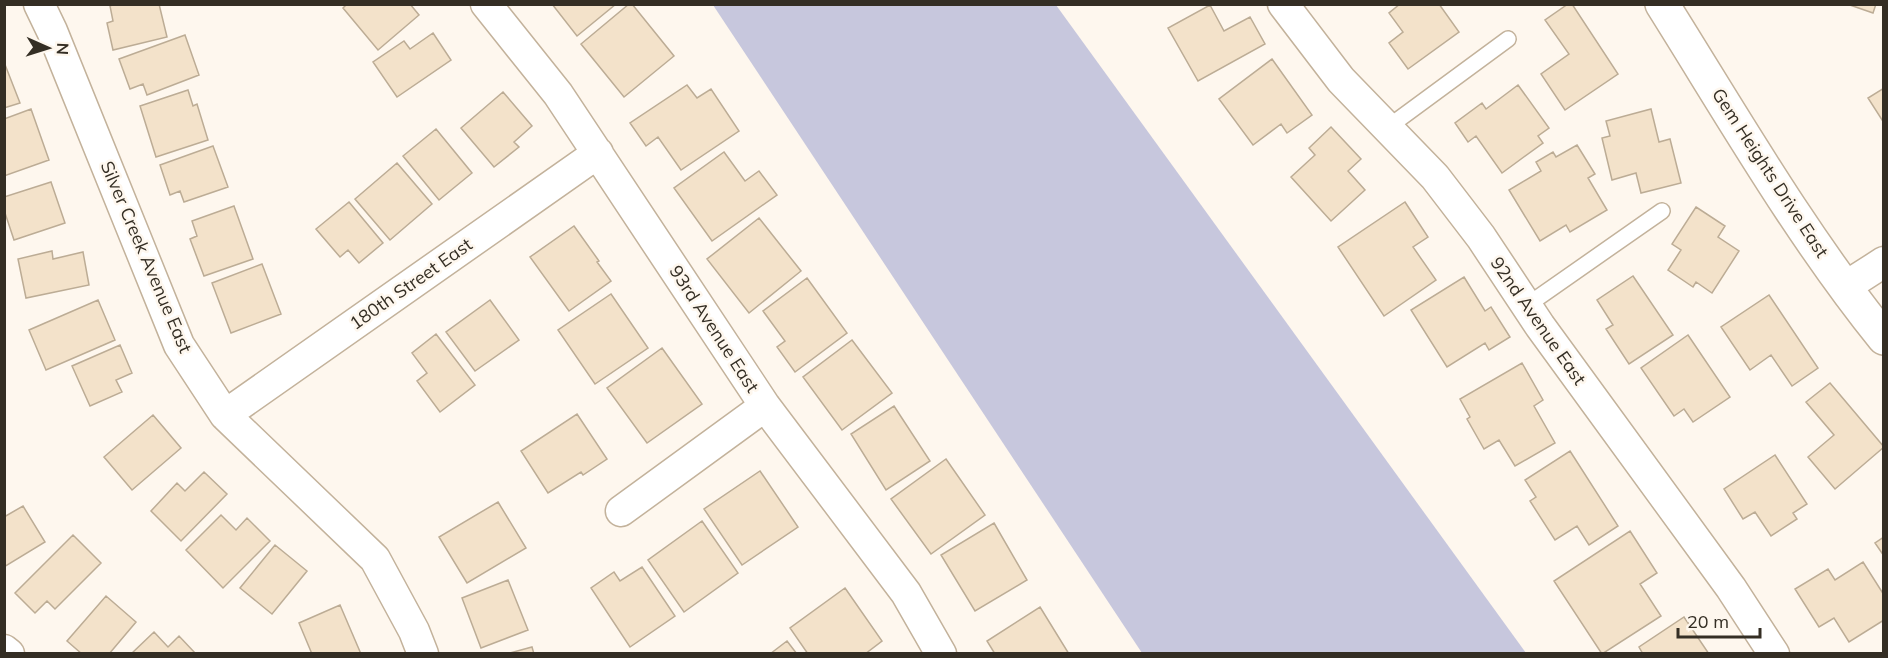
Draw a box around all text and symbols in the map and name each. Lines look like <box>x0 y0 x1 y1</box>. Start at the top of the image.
north arrow <box>18 18 78 78</box>
text: N <box>53 42 73 55</box>
street label: Gem Heights Drive East <box>1707 84 1834 262</box>
street label: Silver Creek Avenue East <box>96 157 197 356</box>
street label: 180th Street East <box>345 233 477 335</box>
street label: 92nd Avenue East <box>1486 252 1591 389</box>
street label: 93rd Avenue East <box>665 261 764 397</box>
scale bar <box>1678 601 1760 639</box>
text: 20 m <box>1687 610 1729 633</box>

